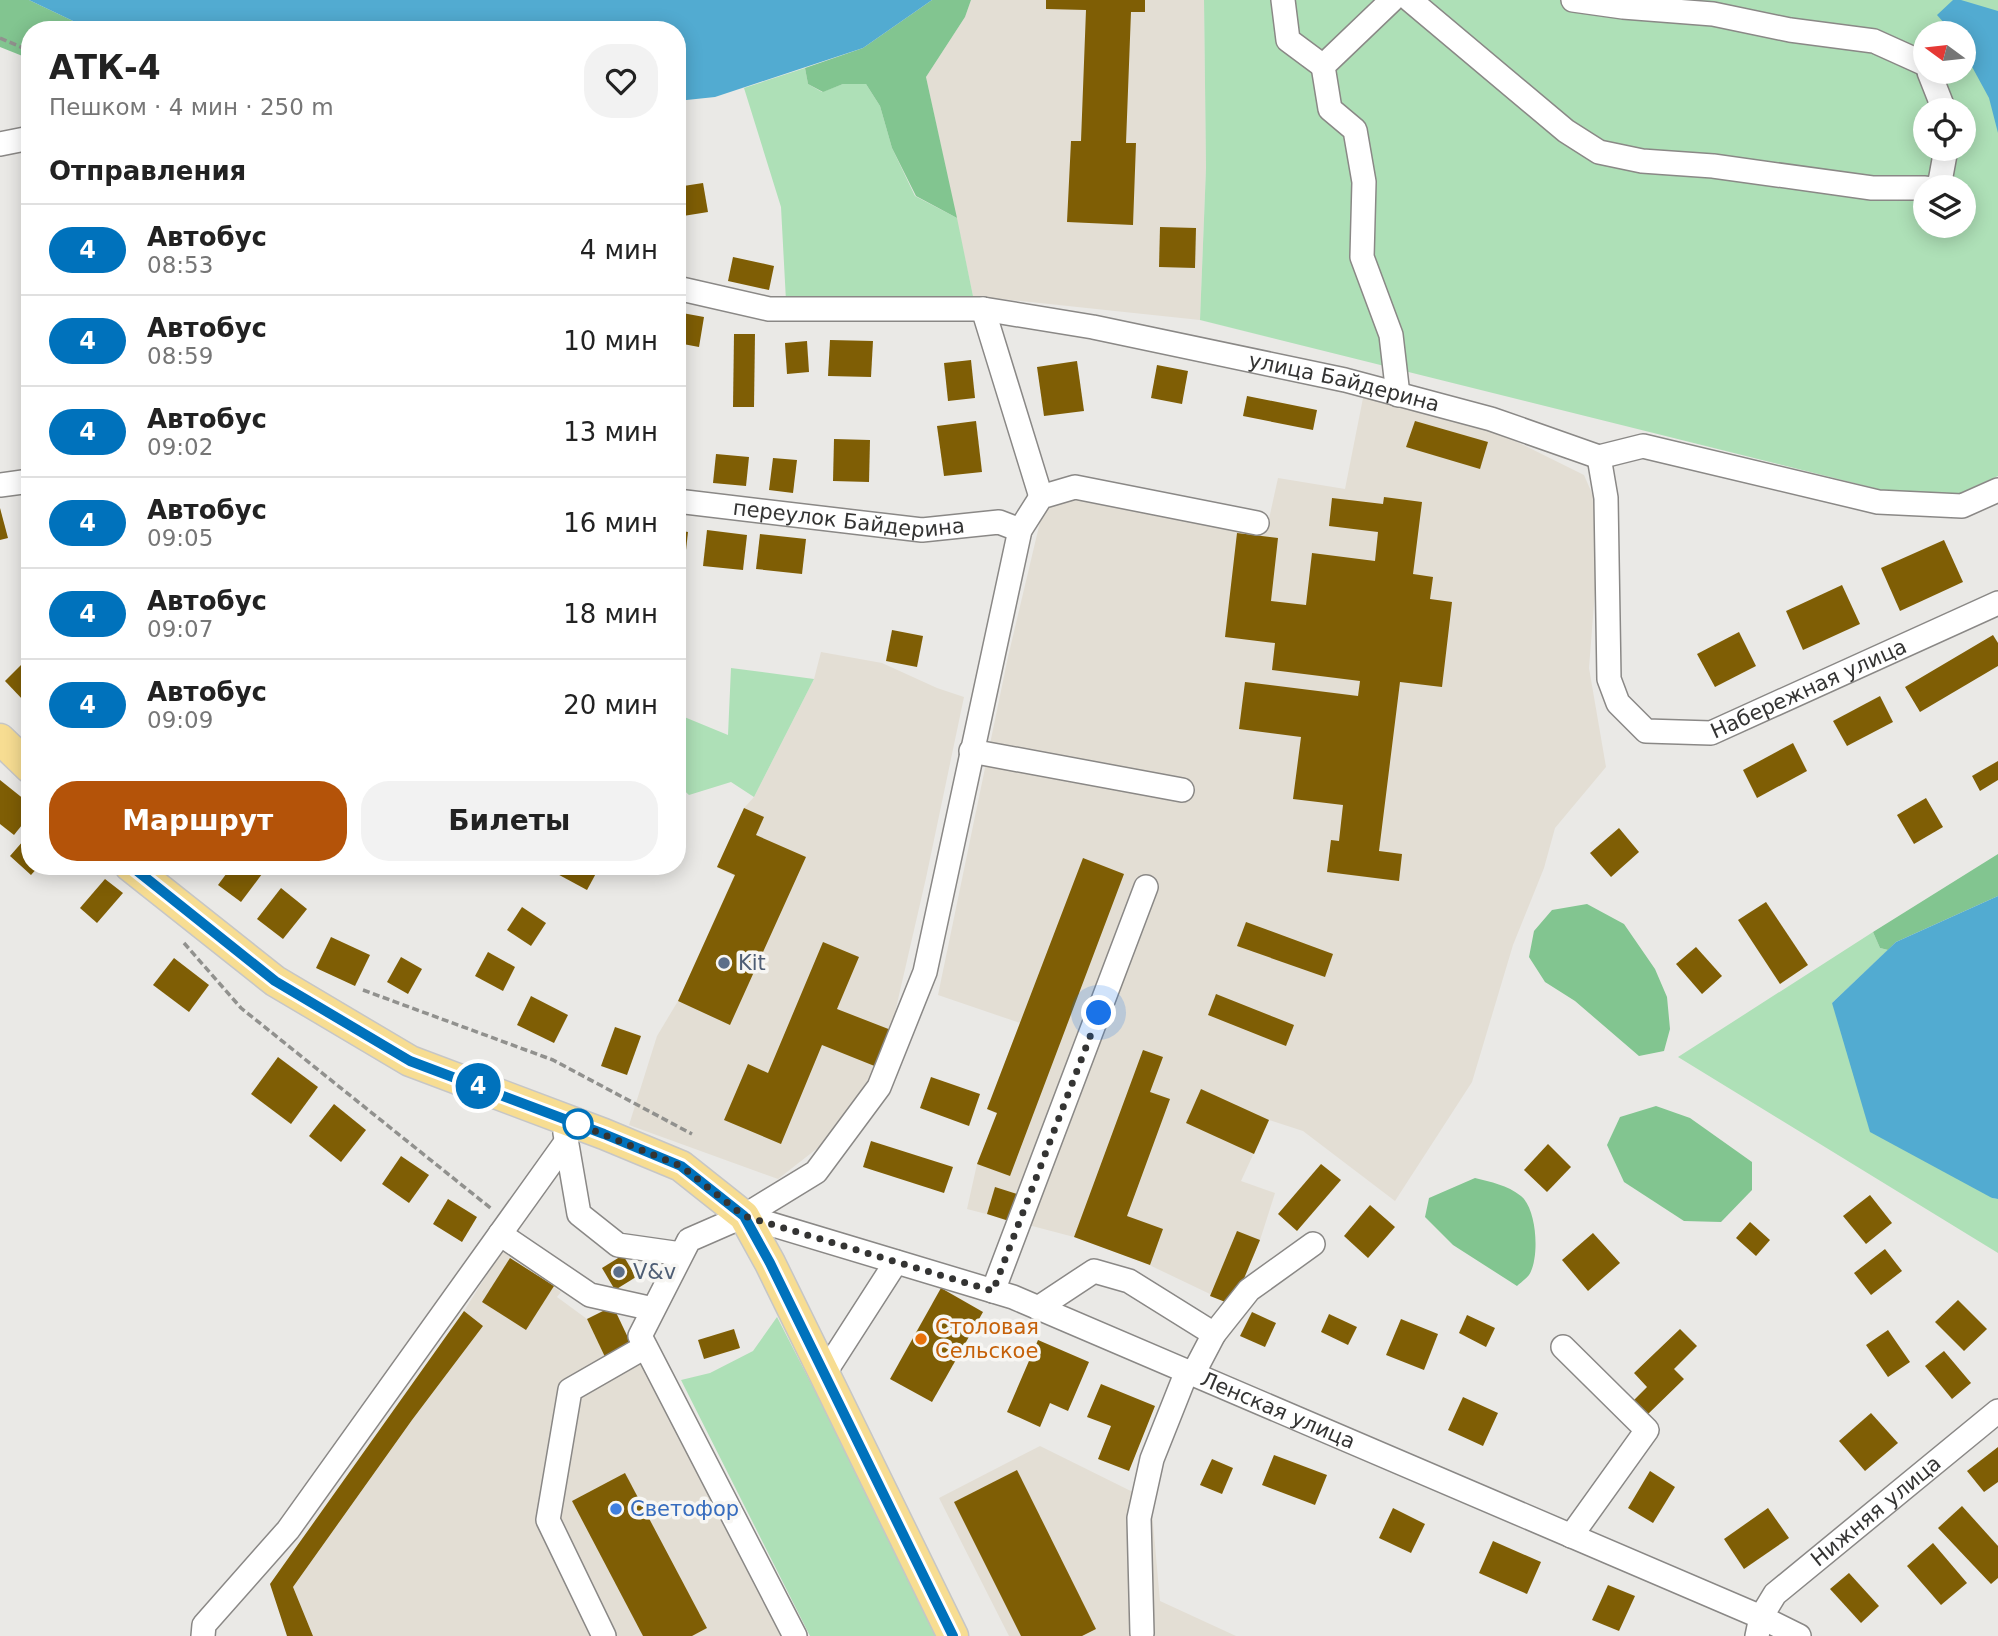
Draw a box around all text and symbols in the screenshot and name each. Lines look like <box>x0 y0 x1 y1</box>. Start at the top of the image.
north arrow <box>1913 21 1976 84</box>
map controls <box>1913 21 1976 238</box>
button: heart <box>584 44 658 118</box>
text: АТК-4 <box>49 48 161 87</box>
text: Пешком · 4 мин · 250 m <box>49 94 334 120</box>
button: locate <box>1913 98 1976 161</box>
text: Отправления <box>49 156 246 186</box>
button: layers <box>1913 175 1976 238</box>
text: Автобус <box>147 222 267 252</box>
text: 4 мин <box>580 235 658 265</box>
text: 4 <box>79 236 96 264</box>
text: 08:53 <box>147 252 213 278</box>
text: Автобус <box>147 313 267 343</box>
text: 10 мин <box>563 326 658 356</box>
text: 4 <box>79 327 96 355</box>
text: 08:59 <box>147 343 213 369</box>
street label: улица Байдерина <box>1247 348 1442 417</box>
text: Автобус <box>147 404 267 434</box>
text: 13 мин <box>563 417 658 447</box>
text: 4 <box>79 418 96 446</box>
text: 09:02 <box>147 434 213 460</box>
text: Автобус <box>147 495 267 525</box>
street label: переулок Байдерина <box>732 496 966 542</box>
text: 16 мин <box>563 508 658 538</box>
text: 4 <box>79 509 96 537</box>
text: 09:05 <box>147 525 213 551</box>
text: Автобус <box>147 586 267 616</box>
text: 18 мин <box>563 599 658 629</box>
text: 4 <box>79 600 96 628</box>
text: 09:07 <box>147 616 213 642</box>
street label: Набережная улица <box>1707 634 1910 744</box>
text: Автобус <box>147 677 267 707</box>
text: 20 мин <box>563 690 658 720</box>
text: 4 <box>79 691 96 719</box>
text: 09:09 <box>147 707 213 733</box>
button: Маршрут <box>49 781 347 861</box>
button: Билеты <box>361 781 658 861</box>
place label: Kit <box>738 951 766 975</box>
marker: Kit <box>716 955 732 971</box>
your location <box>1081 995 1116 1030</box>
line badge: 4 <box>455 1063 501 1109</box>
text: 4 <box>470 1072 486 1100</box>
unlabelled marker <box>563 1109 593 1139</box>
place label: V&v <box>633 1260 676 1284</box>
marker: V&v <box>611 1264 627 1280</box>
place label: Столовая Сельское <box>935 1315 1039 1363</box>
marker: Столовая Сельское <box>913 1331 929 1347</box>
street label: Ленская улица <box>1197 1367 1359 1454</box>
street label: Нижняя улица <box>1806 1451 1946 1571</box>
place label: Светофор <box>630 1497 739 1521</box>
marker: Светофор <box>608 1501 624 1517</box>

